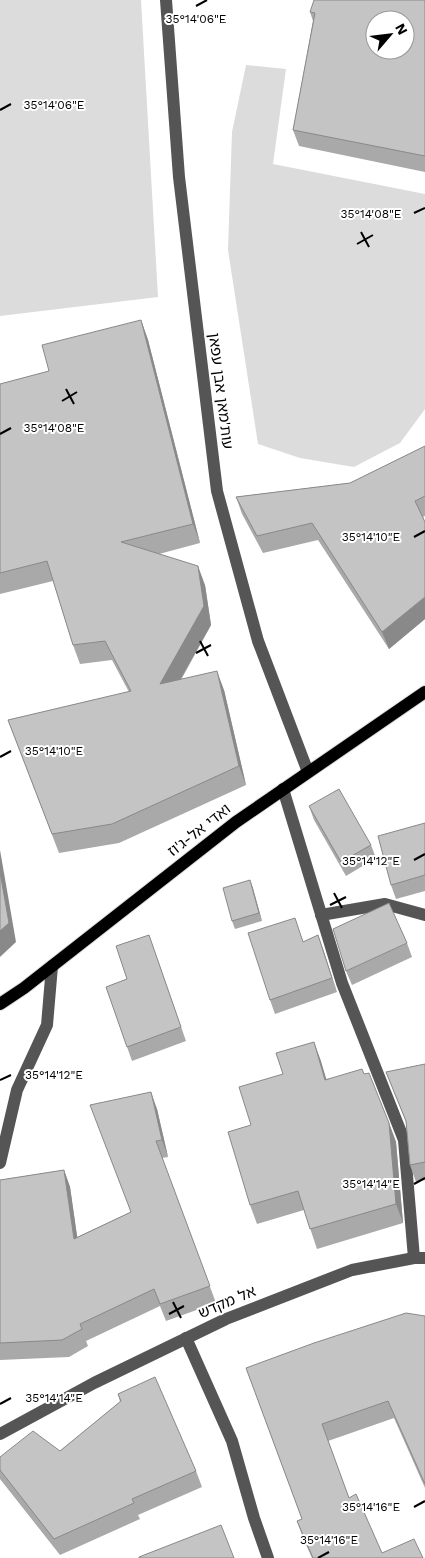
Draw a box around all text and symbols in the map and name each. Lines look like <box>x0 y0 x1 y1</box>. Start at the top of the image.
north arrow <box>365 10 415 60</box>
text: 35°14'06"E <box>166 12 227 26</box>
text: N <box>392 21 411 37</box>
text: 35°14'06"E <box>24 98 85 112</box>
text: 35°14'08"E <box>340 207 402 221</box>
street label: עות'מאן אבן עפאן <box>205 332 237 450</box>
text: 35°14'08"E <box>23 421 85 435</box>
text: 35°14'10"E <box>342 530 401 544</box>
text: 35°14'10"E <box>25 744 84 758</box>
street label: ואדי אל-ג'וז <box>164 800 234 860</box>
text: 35°14'12"E <box>342 854 400 868</box>
text: 35°14'12"E <box>25 1068 83 1082</box>
text: 35°14'14"E <box>342 1177 400 1191</box>
street label: אל מקדש <box>196 1282 258 1322</box>
text: 35°14'14"E <box>25 1391 83 1405</box>
text: 35°14'16"E <box>342 1500 400 1514</box>
text: 35°14'16"E <box>300 1533 358 1547</box>

